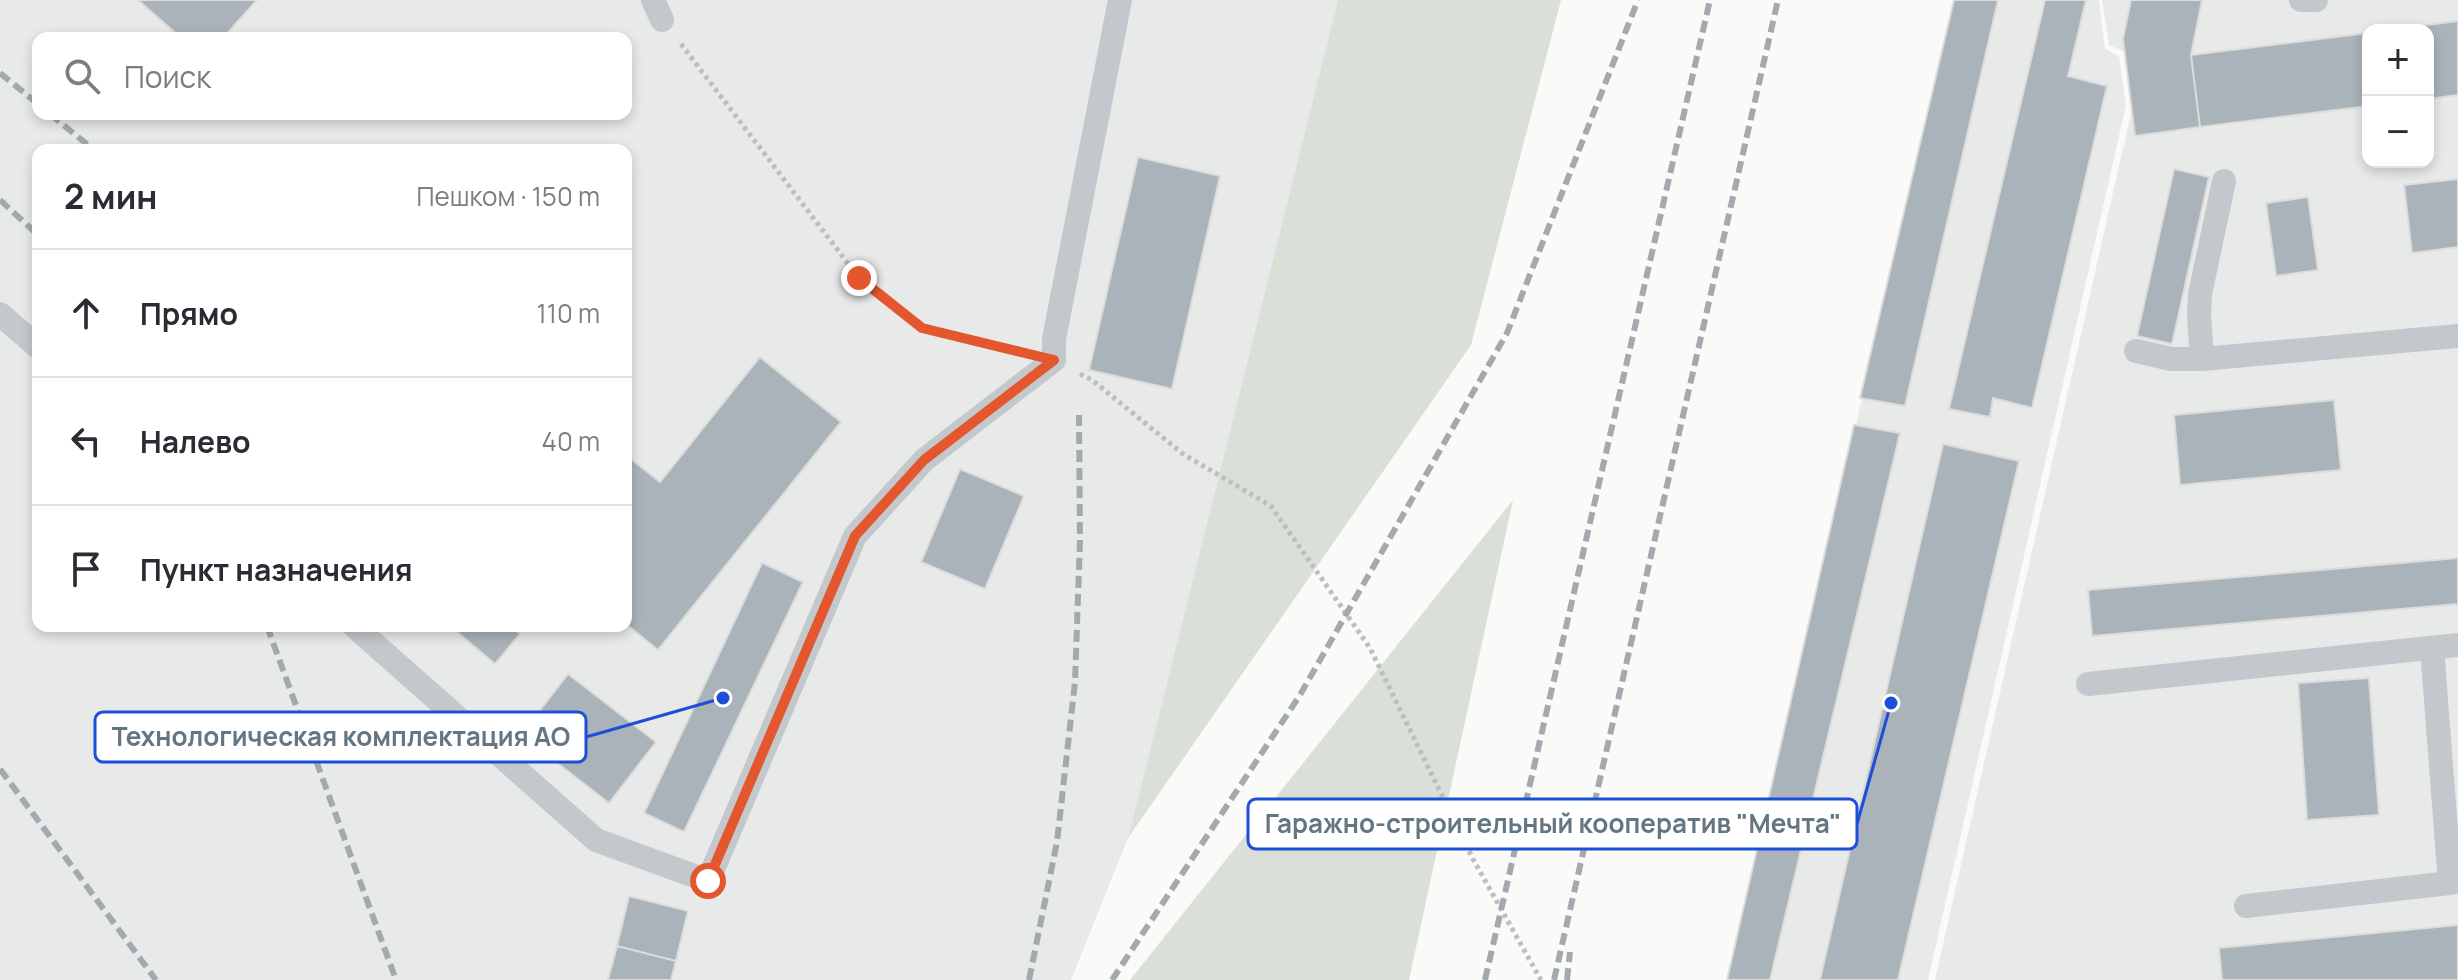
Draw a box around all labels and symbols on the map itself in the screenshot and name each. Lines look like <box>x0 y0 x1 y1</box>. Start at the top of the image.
route end <box>841 260 877 296</box>
callout: Технологическая комплектация АО <box>95 712 586 762</box>
text: Технологическая комплектация АО <box>112 718 570 754</box>
callout: Гаражно-строительный кооператив "Мечта" <box>1248 799 1857 849</box>
text: Гаражно-строительный кооператив "Мечта" <box>1265 805 1841 841</box>
route start <box>690 863 726 899</box>

